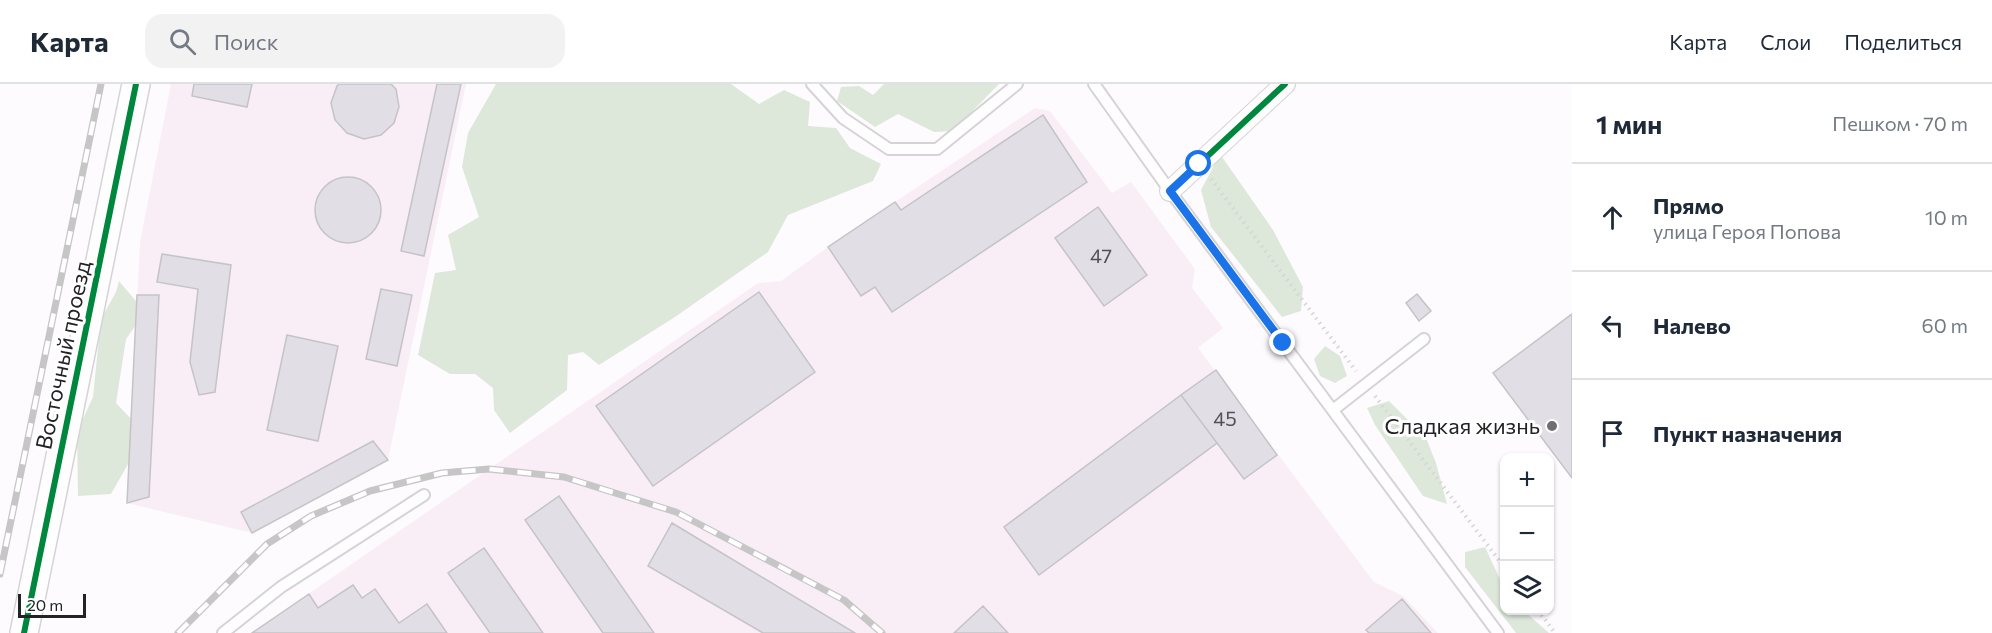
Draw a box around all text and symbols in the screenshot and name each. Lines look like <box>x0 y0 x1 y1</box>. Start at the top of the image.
search box <box>145 14 565 68</box>
text: Карта <box>30 24 109 58</box>
icon: search <box>166 25 199 58</box>
text: Поиск <box>214 28 278 55</box>
text: Карта <box>1669 29 1727 54</box>
text: Слои <box>1760 29 1811 54</box>
text: Поделиться <box>1844 29 1962 54</box>
text: 1 мин <box>1596 108 1662 139</box>
text: Пешком · 70 m <box>1832 111 1968 135</box>
route start <box>1185 150 1211 176</box>
text: Прямо <box>1653 192 1724 219</box>
icon: ahead <box>1596 201 1629 234</box>
text: 10 m <box>1925 205 1968 229</box>
text: улица Героя Попова <box>1653 219 1841 243</box>
house number: 47 <box>1090 243 1112 267</box>
street label: Восточный проезд <box>29 258 96 452</box>
icon: left <box>1596 309 1629 342</box>
text: Налево <box>1653 312 1731 339</box>
text: 60 m <box>1922 313 1968 337</box>
route end <box>1269 329 1295 355</box>
house number: 45 <box>1213 406 1237 430</box>
place label: Сладкая жизнь <box>1384 412 1540 439</box>
icon: arrive <box>1596 417 1629 450</box>
marker: Сладкая жизнь <box>1545 419 1559 433</box>
text: Пункт назначения <box>1653 420 1842 447</box>
map controls <box>1500 453 1554 615</box>
button: + <box>1500 453 1554 507</box>
button: − <box>1500 507 1554 561</box>
button: layers <box>1500 561 1554 615</box>
scale bar <box>18 591 86 618</box>
text: 20 m <box>27 595 63 614</box>

